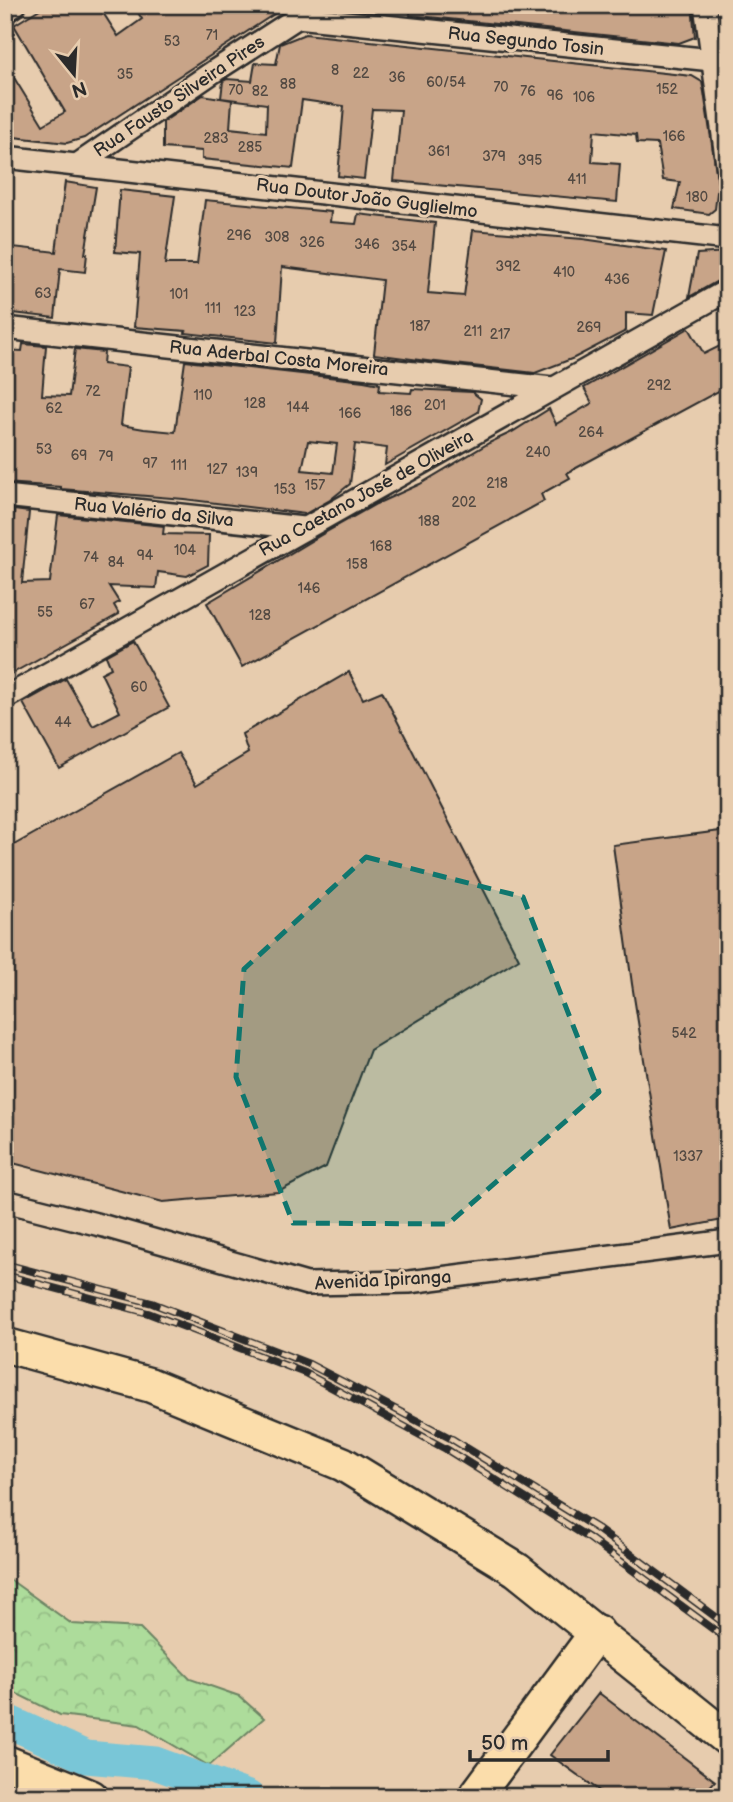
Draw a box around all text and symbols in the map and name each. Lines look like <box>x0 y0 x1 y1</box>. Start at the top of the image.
street label: Rua Segundo Tosin <box>447 23 605 60</box>
house number: 71 <box>206 27 218 44</box>
street label: Rua Fausto Silveira Pires <box>90 31 269 162</box>
house number: 53 <box>164 33 180 50</box>
north arrow <box>38 38 108 108</box>
house number: 8 <box>331 62 339 79</box>
house number: 22 <box>353 65 370 82</box>
house number: 35 <box>117 66 133 83</box>
house number: 36 <box>388 69 406 86</box>
house number: 60/54 <box>426 74 466 91</box>
text: N <box>68 76 89 102</box>
house number: 88 <box>280 76 296 93</box>
house number: 70 <box>493 79 509 96</box>
house number: 152 <box>656 81 679 98</box>
house number: 70 <box>228 82 244 99</box>
house number: 82 <box>252 83 269 100</box>
house number: 76 <box>520 83 536 100</box>
house number: 96 <box>547 87 564 104</box>
house number: 106 <box>573 89 596 106</box>
house number: 166 <box>663 128 686 145</box>
house number: 283 <box>203 130 229 147</box>
house number: 285 <box>238 139 262 156</box>
house number: 361 <box>428 143 450 160</box>
house number: 379 <box>482 148 506 165</box>
house number: 395 <box>518 152 542 169</box>
house number: 411 <box>567 171 587 188</box>
street label: Rua Doutor João Guglielmo <box>255 174 479 223</box>
house number: 180 <box>686 189 708 206</box>
house number: 296 <box>227 227 252 244</box>
house number: 308 <box>264 229 290 246</box>
house number: 326 <box>299 234 325 251</box>
house number: 346 <box>354 236 380 253</box>
house number: 354 <box>391 238 417 255</box>
house number: 392 <box>496 258 521 275</box>
house number: 410 <box>553 264 575 281</box>
house number: 436 <box>604 271 630 288</box>
house number: 63 <box>34 285 52 302</box>
house number: 101 <box>169 286 189 303</box>
house number: 111 <box>205 300 221 317</box>
house number: 123 <box>234 303 256 320</box>
house number: 187 <box>410 318 430 335</box>
house number: 269 <box>577 319 601 336</box>
house number: 211 <box>464 323 482 340</box>
house number: 217 <box>490 326 510 343</box>
street label: Rua Aderbal Costa Moreira <box>168 337 390 380</box>
house number: 292 <box>647 377 672 394</box>
house number: 72 <box>85 383 101 400</box>
house number: 110 <box>193 387 213 404</box>
house number: 128 <box>244 395 266 412</box>
house number: 201 <box>424 397 446 414</box>
house number: 144 <box>287 399 310 416</box>
house number: 62 <box>46 400 63 417</box>
house number: 186 <box>390 403 413 420</box>
house number: 166 <box>339 405 362 422</box>
house number: 264 <box>578 424 604 441</box>
street label: Rua Caetano José de Oliveira <box>255 426 477 561</box>
house number: 53 <box>36 441 52 458</box>
house number: 240 <box>526 444 550 461</box>
house number: 69 <box>71 447 87 464</box>
house number: 79 <box>99 448 113 465</box>
house number: 97 <box>143 455 158 472</box>
house number: 111 <box>171 457 187 474</box>
house number: 127 <box>207 461 227 478</box>
house number: 139 <box>236 464 258 481</box>
house number: 218 <box>486 475 508 492</box>
house number: 157 <box>305 477 325 494</box>
house number: 153 <box>274 481 296 498</box>
street label: Rua Valério da Silva <box>73 494 235 531</box>
house number: 202 <box>452 494 477 511</box>
house number: 188 <box>418 513 440 530</box>
house number: 168 <box>370 538 392 555</box>
house number: 104 <box>174 542 197 559</box>
house number: 94 <box>137 547 154 564</box>
house number: 74 <box>83 549 99 566</box>
house number: 84 <box>108 554 125 571</box>
house number: 158 <box>346 556 368 573</box>
house number: 146 <box>298 580 321 597</box>
house number: 67 <box>79 596 95 613</box>
house number: 55 <box>37 604 53 621</box>
house number: 128 <box>249 607 271 624</box>
house number: 60 <box>131 679 147 696</box>
house number: 44 <box>54 714 72 731</box>
house number: 542 <box>672 1025 697 1042</box>
house number: 1337 <box>673 1148 703 1165</box>
street label: Avenida Ipiranga <box>314 1266 452 1295</box>
scale bar <box>470 1718 609 1762</box>
text: 50 m <box>481 1731 528 1756</box>

